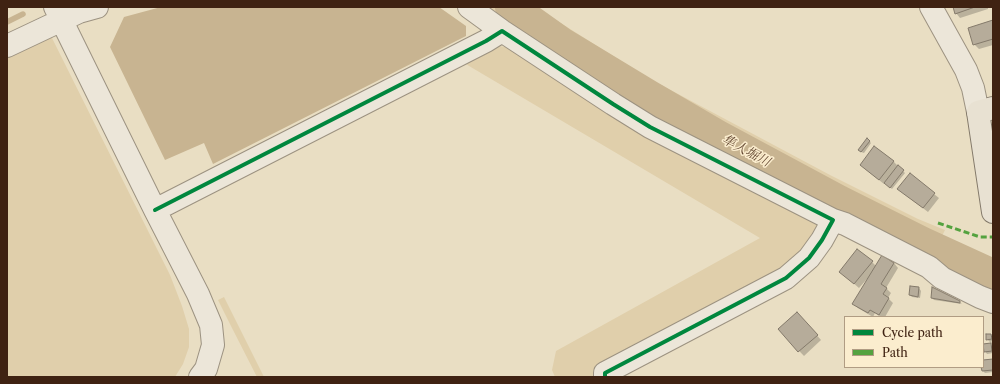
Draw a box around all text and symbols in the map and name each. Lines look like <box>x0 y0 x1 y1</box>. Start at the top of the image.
water label: 隼人堀川 <box>719 132 773 170</box>
legend <box>844 316 984 368</box>
text: Cycle path <box>882 325 943 340</box>
text: Path <box>882 345 908 360</box>

